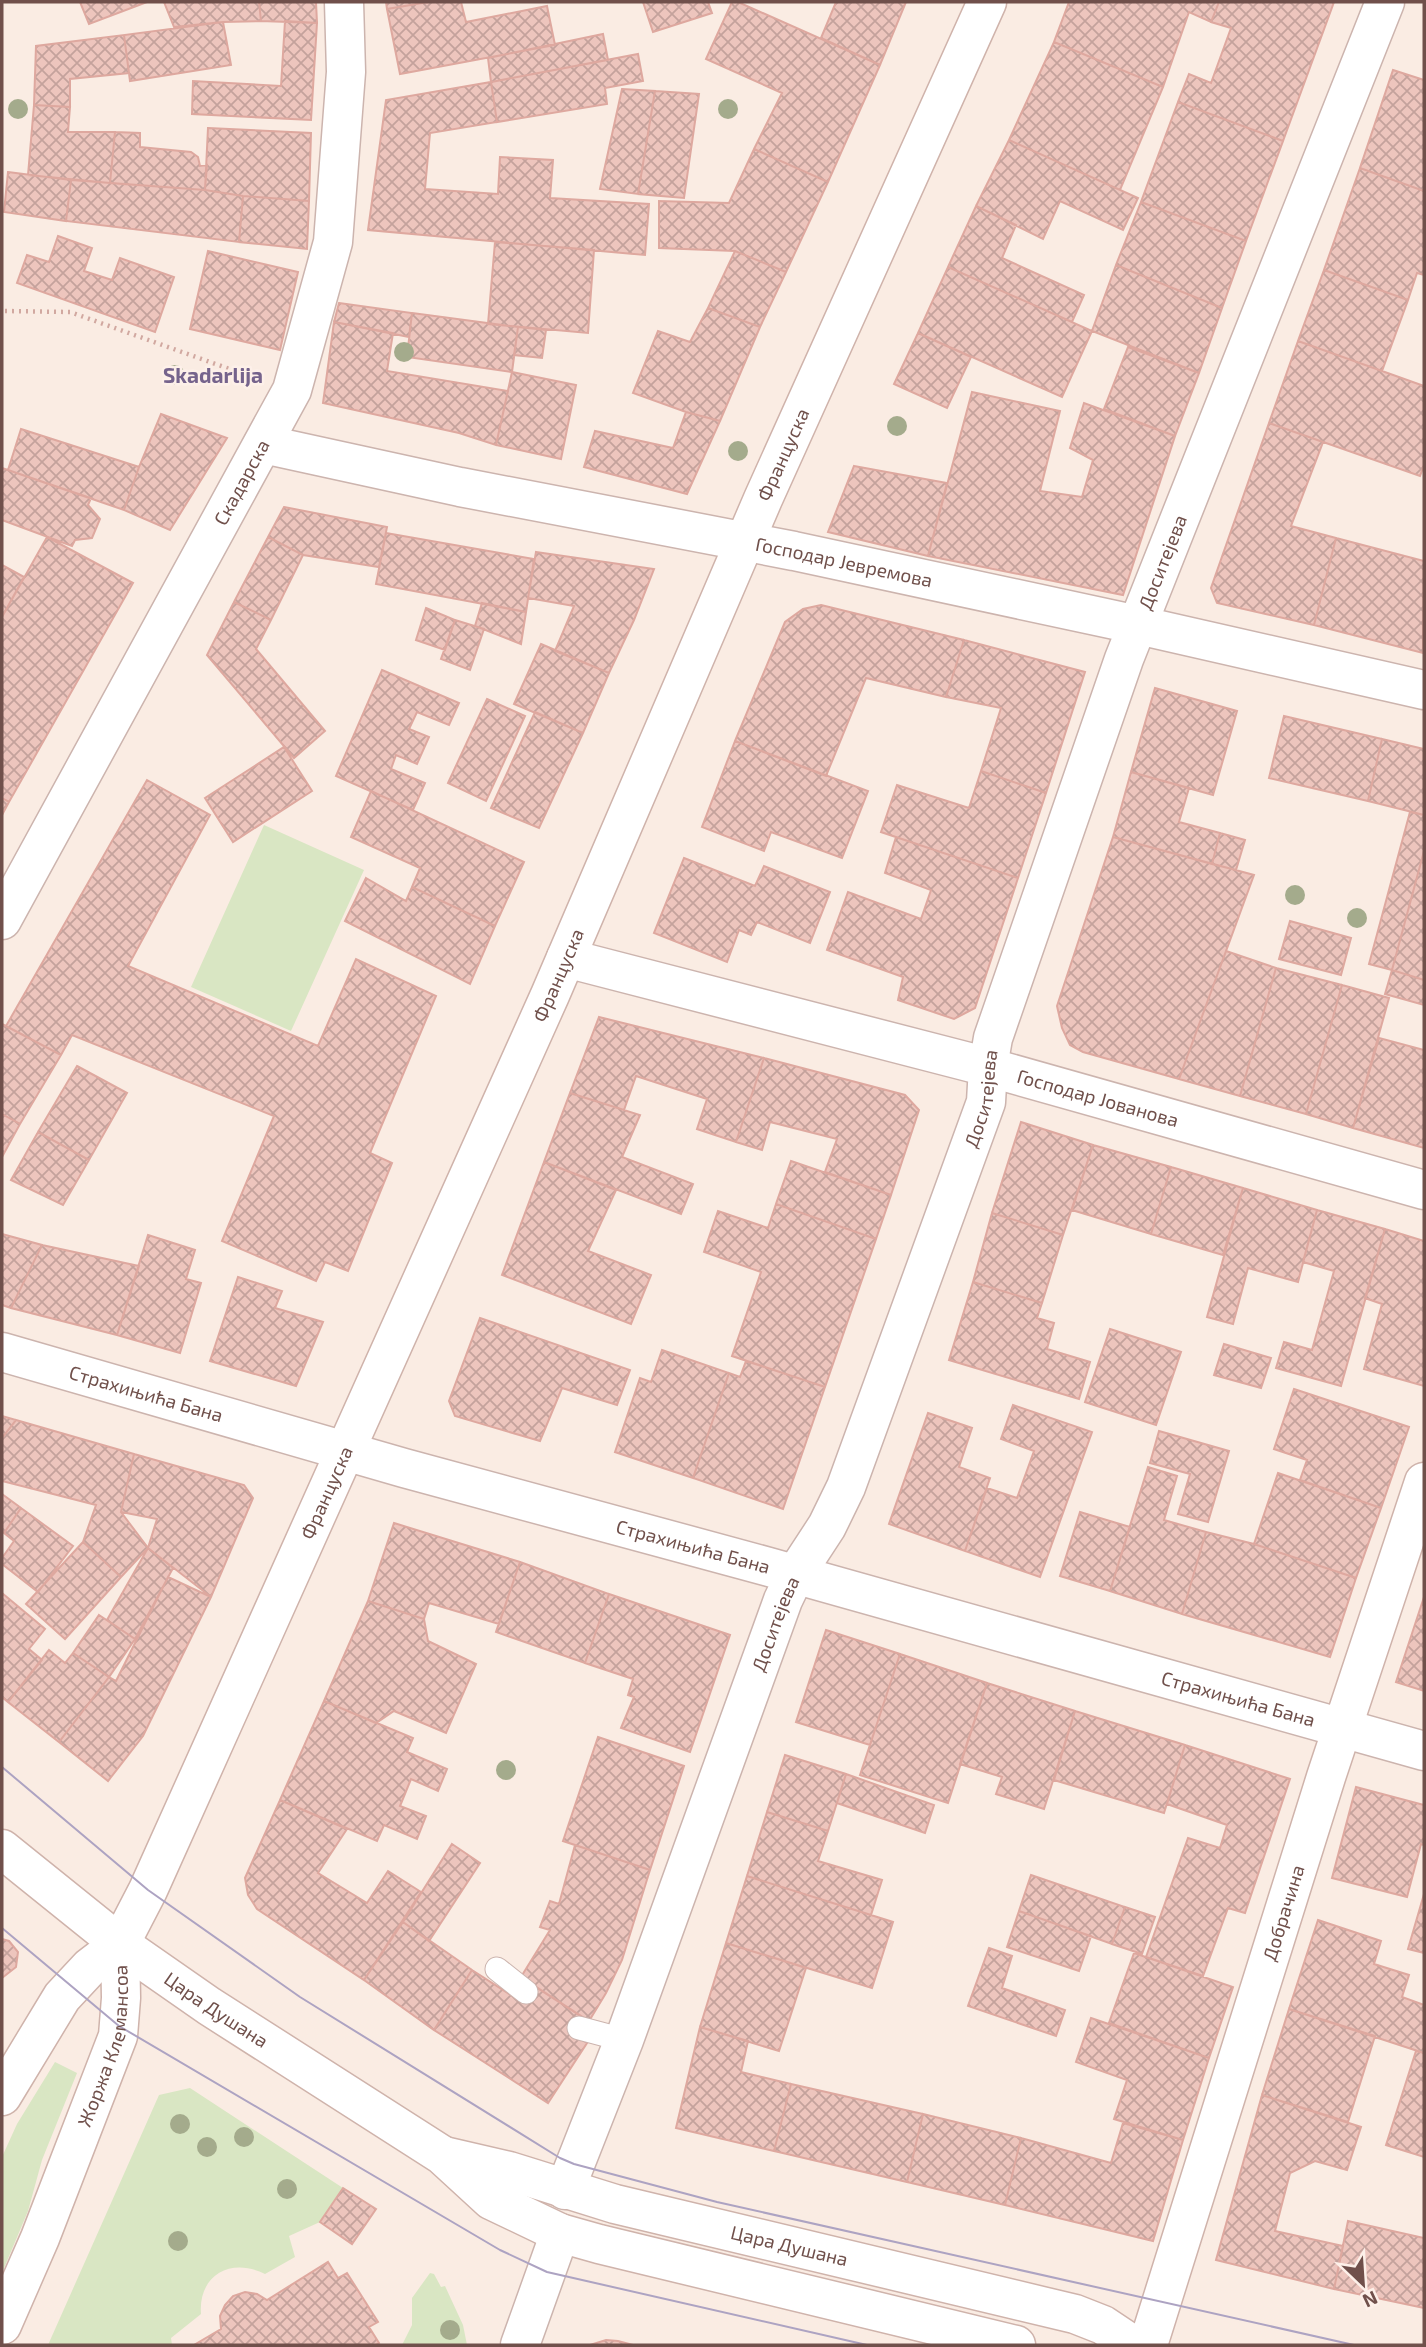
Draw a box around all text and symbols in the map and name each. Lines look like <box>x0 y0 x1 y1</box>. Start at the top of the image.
district label: Skadarlija <box>163 362 263 387</box>
street label: Француска <box>752 404 813 505</box>
street label: Скадарска <box>208 435 274 529</box>
street label: Доситејева <box>1133 511 1191 613</box>
street label: Господар Јевремова <box>754 532 935 591</box>
street label: Француска <box>527 925 588 1025</box>
street label: Доситејева <box>959 1048 1002 1150</box>
street label: Господар Јованова <box>1015 1064 1181 1131</box>
street label: Страхињића Бана <box>67 1360 226 1426</box>
street label: Француска <box>295 1442 357 1543</box>
street label: Страхињића Бана <box>614 1514 773 1578</box>
street label: Доситејева <box>746 1572 804 1674</box>
street label: Страхињића Бана <box>1159 1666 1318 1731</box>
street label: Добрачина <box>1257 1862 1309 1963</box>
street label: Жоржа Клемансоа <box>72 1965 132 2130</box>
street label: Цара Душана <box>160 1966 273 2052</box>
street label: Цара Душана <box>728 2220 850 2270</box>
north arrow <box>1328 2249 1398 2319</box>
text: N <box>1359 2287 1381 2313</box>

